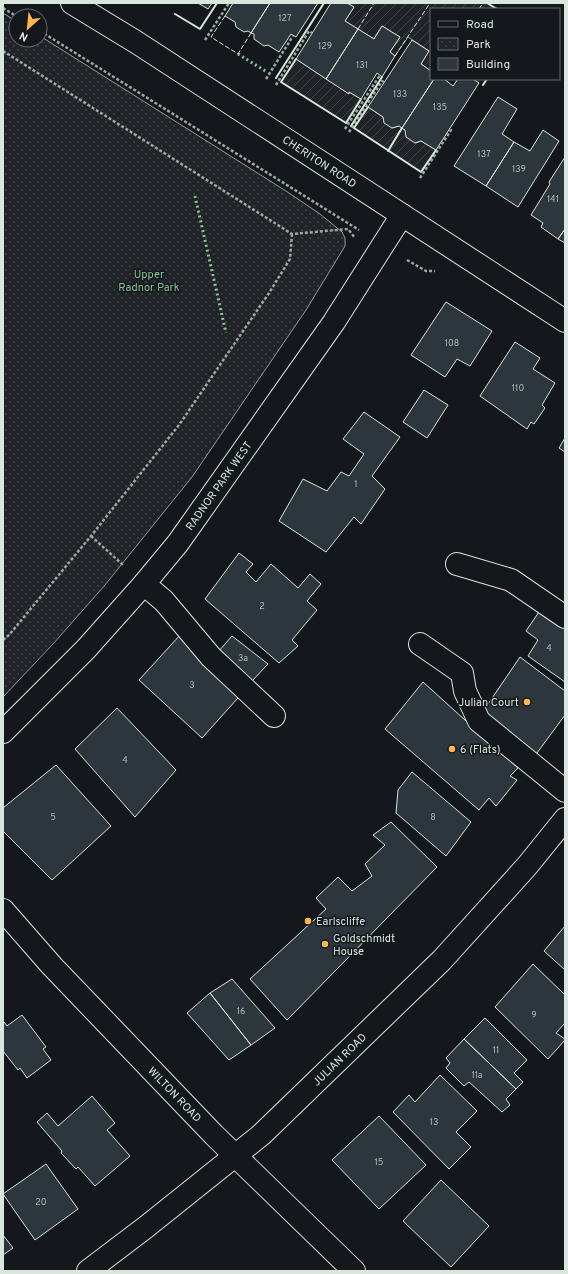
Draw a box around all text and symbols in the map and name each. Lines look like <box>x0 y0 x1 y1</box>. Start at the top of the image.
north arrow <box>8 8 48 48</box>
legend <box>430 8 560 80</box>
house number: 127 <box>278 13 292 24</box>
text: Road <box>466 17 494 33</box>
text: N <box>17 28 31 44</box>
text: Park <box>466 37 491 53</box>
house number: 129 <box>318 41 332 52</box>
text: Building <box>466 57 510 73</box>
house number: 131 <box>356 60 368 71</box>
house number: 133 <box>393 89 407 100</box>
house number: 135 <box>433 102 447 113</box>
street label: CHERITON ROAD <box>279 133 359 191</box>
house number: 137 <box>477 149 491 160</box>
house number: 139 <box>512 164 526 175</box>
house number: 141 <box>547 194 559 205</box>
park label: Upper Radnor Park <box>118 268 180 295</box>
house number: 108 <box>445 338 459 349</box>
house number: 110 <box>512 383 524 394</box>
street label: RADNOR PARK WEST <box>183 439 256 533</box>
house number: 1 <box>354 479 358 490</box>
house number: 2 <box>259 601 265 612</box>
house number: 4 <box>546 643 552 654</box>
house number: 3a <box>238 653 248 664</box>
house number: 3 <box>189 680 195 691</box>
place label: Julian Court <box>458 696 519 710</box>
marker: Julian Court <box>522 697 532 707</box>
place label: 6 (Flats) <box>460 743 501 757</box>
marker: 6 (Flats) <box>447 744 457 754</box>
house number: 4 <box>122 755 128 766</box>
house number: 5 <box>50 812 56 823</box>
house number: 8 <box>430 812 436 823</box>
place label: Earlscliffe <box>316 915 365 929</box>
marker: Earlscliffe <box>303 916 313 926</box>
place label: Goldschmidt House <box>333 932 395 959</box>
marker: Goldschmidt House <box>320 939 330 949</box>
house number: 16 <box>237 1006 245 1017</box>
house number: 9 <box>531 1010 537 1021</box>
street label: JULIAN ROAD <box>310 1031 370 1089</box>
house number: 11 <box>493 1045 499 1056</box>
street label: WILTON ROAD <box>144 1064 204 1126</box>
house number: 11a <box>471 1070 483 1081</box>
house number: 13 <box>430 1117 438 1128</box>
house number: 15 <box>375 1157 383 1168</box>
house number: 20 <box>35 1197 47 1208</box>

